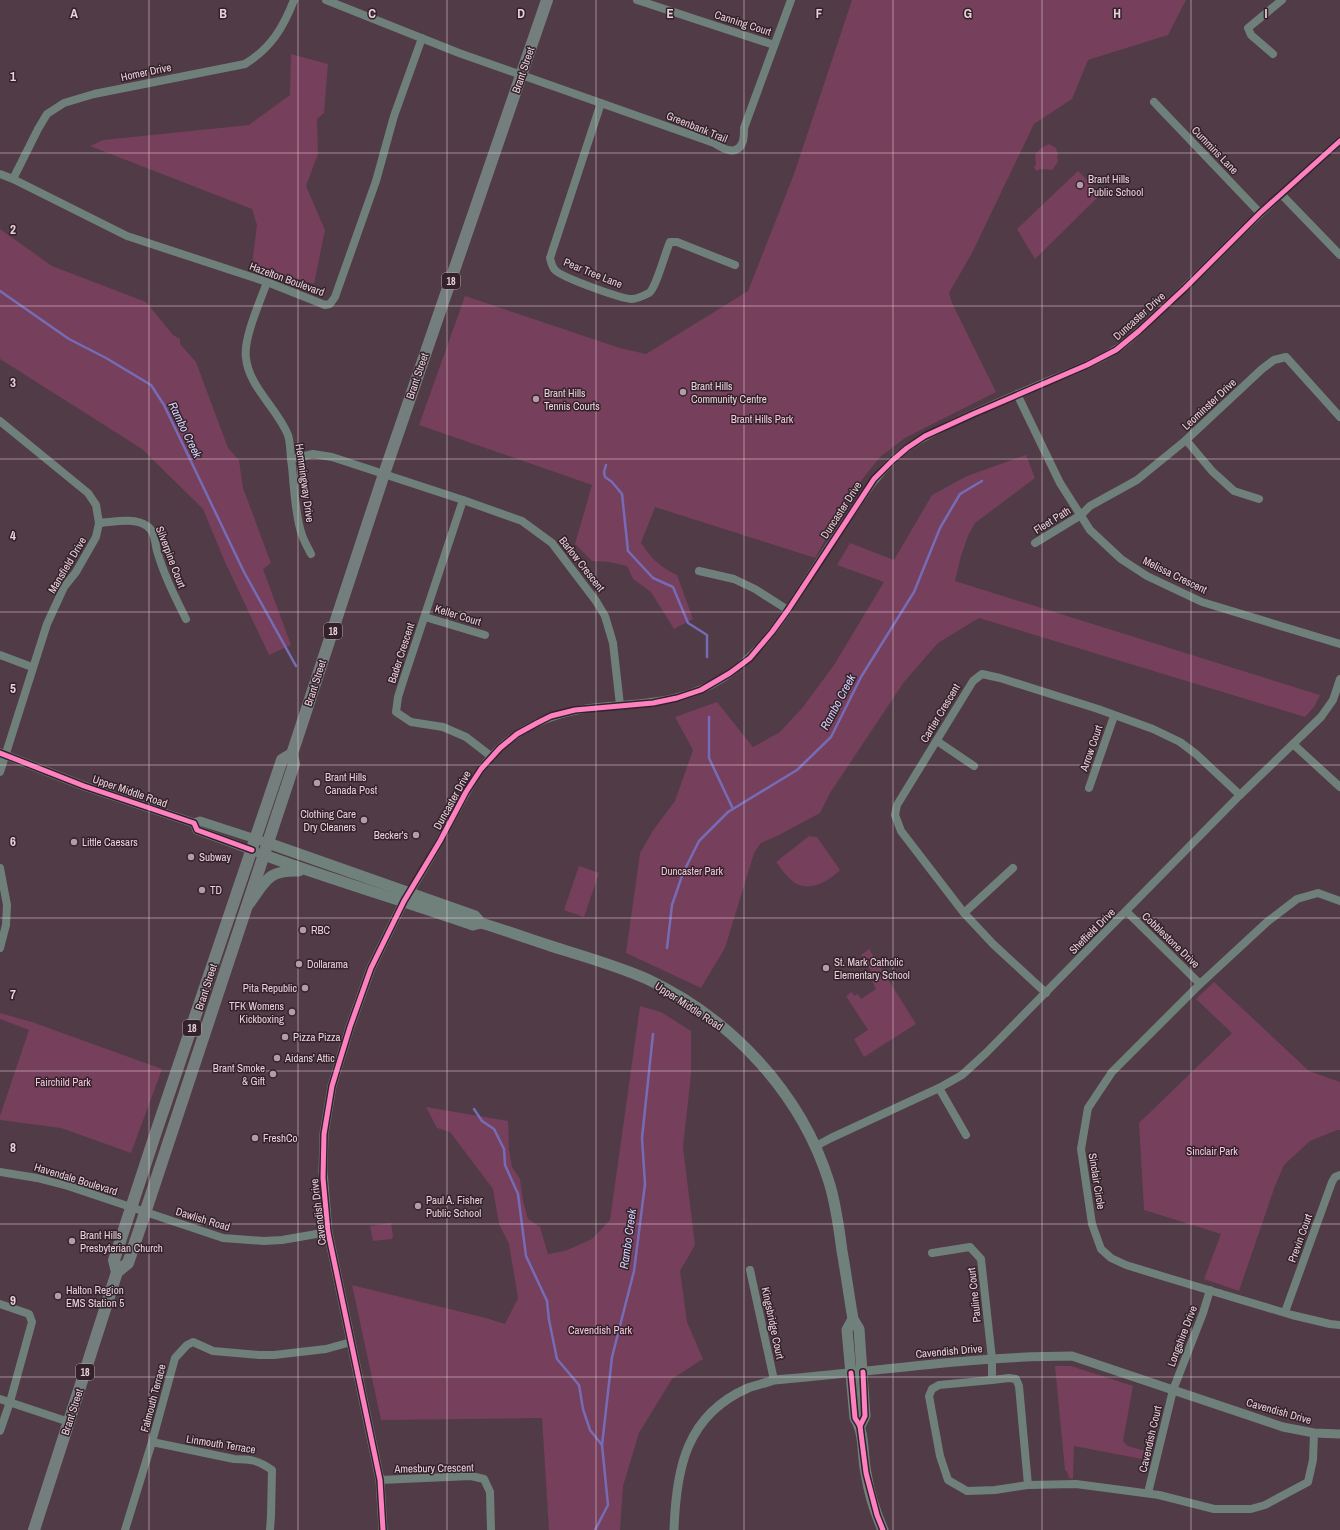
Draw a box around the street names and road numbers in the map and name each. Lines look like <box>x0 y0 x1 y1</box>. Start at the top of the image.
street label: Canning Court <box>713 7 774 39</box>
street label: Brant Street <box>509 45 538 95</box>
street label: Homer Drive <box>120 60 172 84</box>
street label: Greenbank Trail <box>664 108 730 146</box>
street label: Cummins Lane <box>1189 123 1241 177</box>
street label: Pear Tree Lane <box>562 255 624 291</box>
street label: Hazelton Boulevard <box>248 259 326 299</box>
road number: 18 <box>442 273 460 289</box>
street label: Duncaster Drive <box>1110 289 1168 343</box>
street label: Brant Street <box>403 351 432 401</box>
street label: Leominster Drive <box>1179 375 1239 433</box>
street label: Hemmingway Drive <box>293 443 317 523</box>
street label: Duncaster Drive <box>817 479 865 541</box>
street label: Fleet Path <box>1031 503 1073 537</box>
street label: Silverpine Court <box>153 524 189 590</box>
street label: Mansfield Drive <box>45 534 89 596</box>
street label: Barlow Crescent <box>556 534 608 595</box>
street label: Melissa Crescent <box>1141 553 1210 597</box>
street label: Keller Court <box>433 601 483 629</box>
street label: Bader Crescent <box>385 621 417 685</box>
road number: 18 <box>324 623 342 639</box>
street label: Brant Street <box>301 657 329 708</box>
street label: Cartier Crescent <box>917 681 963 745</box>
street label: Arrow Court <box>1076 723 1106 774</box>
street label: Duncaster Drive <box>430 768 474 832</box>
street label: Upper Middle Road <box>91 772 169 810</box>
street label: Sheffield Drive <box>1066 905 1118 957</box>
street label: Cobblestone Drive <box>1139 909 1203 971</box>
street label: Brant Street <box>192 961 220 1012</box>
street label: Upper Middle Road <box>652 979 726 1033</box>
road number: 18 <box>183 1020 201 1036</box>
street label: Sinclair Circle <box>1086 1152 1108 1210</box>
street label: Havendale Boulevard <box>33 1160 119 1198</box>
street label: Cavendish Drive <box>307 1178 329 1246</box>
street label: Dawlish Road <box>174 1204 232 1234</box>
street label: Previn Court <box>1285 1211 1315 1264</box>
street label: Pauline Court <box>964 1266 984 1323</box>
street label: Kingsbridge Court <box>759 1286 788 1361</box>
street label: Longshire Drive <box>1164 1304 1200 1368</box>
street label: Cavendish Drive <box>915 1341 983 1361</box>
street label: Falmouth Terrace <box>137 1363 169 1433</box>
road number: 18 <box>76 1364 94 1380</box>
street label: Brant Street <box>58 1386 86 1437</box>
street label: Cavendish Drive <box>1245 1395 1313 1427</box>
street label: Cavendish Court <box>1136 1404 1165 1474</box>
street label: Linmouth Terrace <box>185 1432 257 1456</box>
street label: Amesbury Crescent <box>393 1460 474 1476</box>

